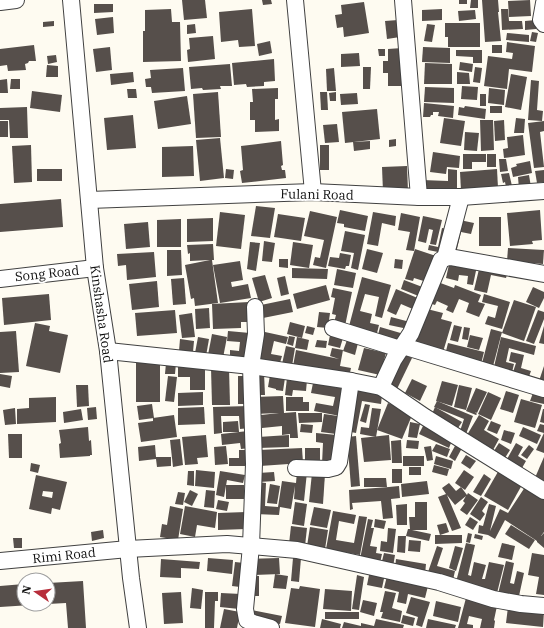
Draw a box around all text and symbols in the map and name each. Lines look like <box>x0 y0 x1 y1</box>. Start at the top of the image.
street label: Fulani Road <box>280 185 354 204</box>
street label: Song Road <box>14 262 80 285</box>
street label: Kinshasha Road <box>86 264 117 364</box>
street label: Rimi Road <box>32 544 97 567</box>
north arrow <box>16 572 56 612</box>
text: N <box>18 584 34 596</box>

